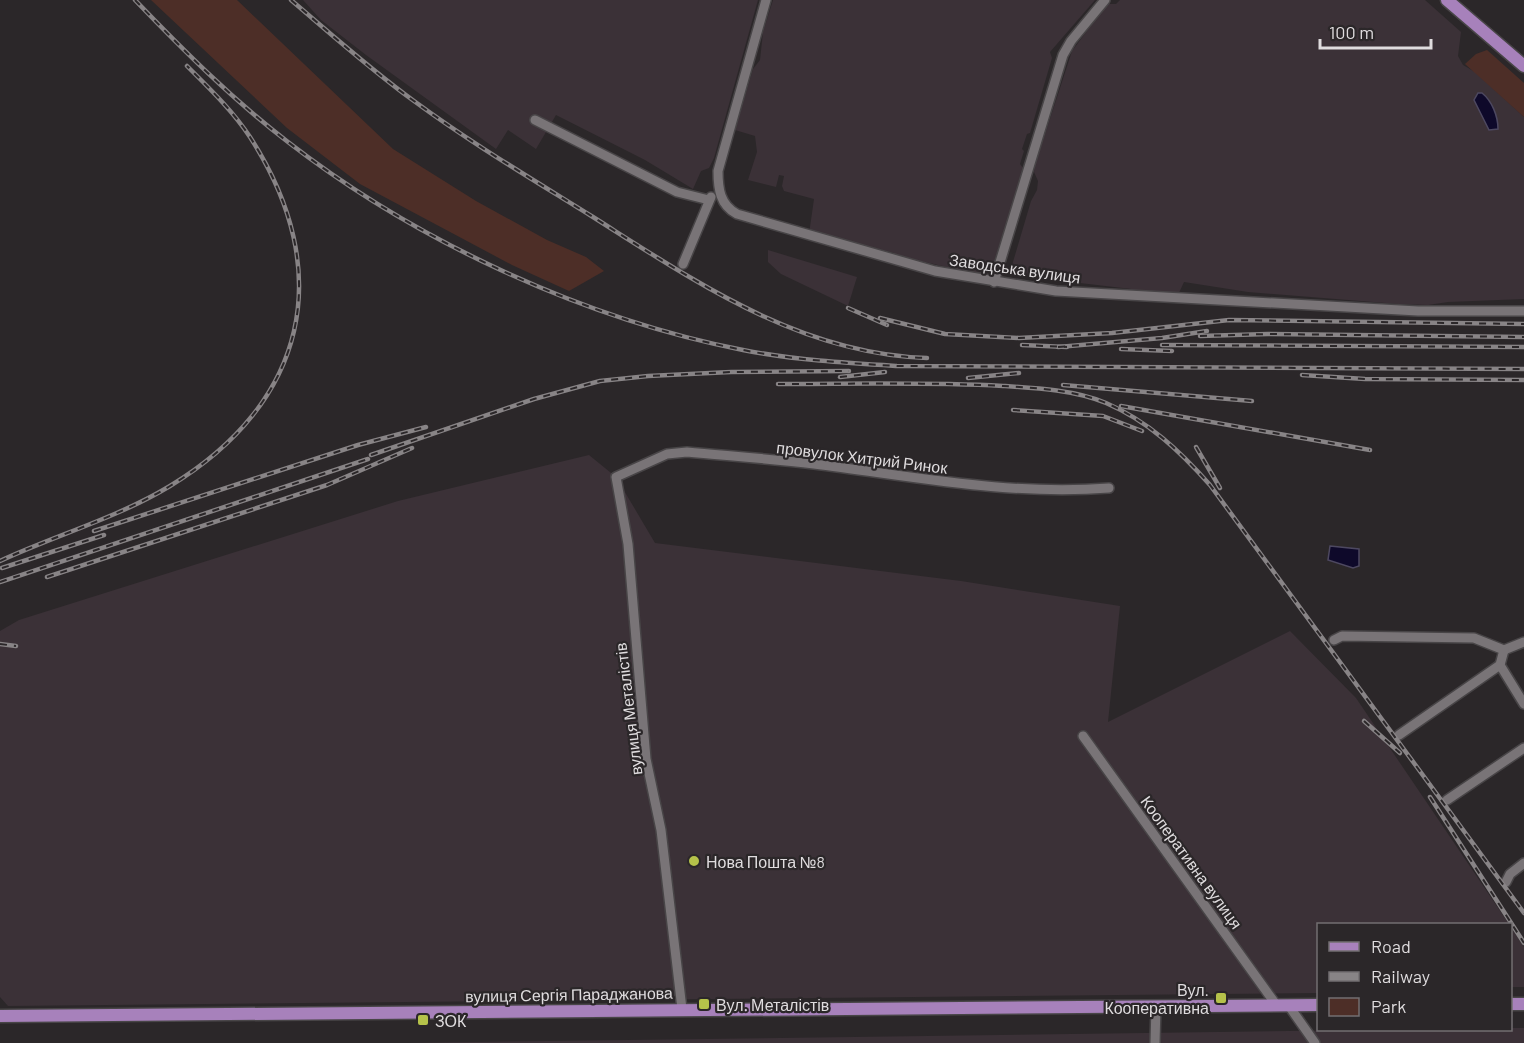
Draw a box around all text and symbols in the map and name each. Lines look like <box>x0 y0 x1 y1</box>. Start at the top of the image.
scale bar <box>1320 12 1431 50</box>
text: 100 m <box>1329 21 1374 43</box>
street label: Заводська вулиця <box>948 249 1082 287</box>
street label: провулок Хитрий Ринок <box>775 437 950 477</box>
street label: вулиця Металістів <box>610 642 646 776</box>
street label: Кооперативна вулиця <box>1137 792 1247 932</box>
place label: Нова Пошта №8 <box>706 852 825 871</box>
marker: Нова Пошта №8 <box>687 854 701 868</box>
legend <box>1317 923 1512 1031</box>
text: Road <box>1371 935 1411 957</box>
text: Railway <box>1371 965 1430 987</box>
place label: Вул. Кооперативна <box>1104 980 1209 1017</box>
street label: вулиця Сергія Параджанова <box>465 983 673 1005</box>
marker: Вул. Кооперативна <box>1214 991 1228 1005</box>
place label: Вул. Металістів <box>716 995 829 1014</box>
text: Park <box>1371 995 1406 1017</box>
marker: Вул. Металістів <box>697 997 711 1011</box>
place label: ЗОК <box>435 1011 467 1030</box>
marker: ЗОК <box>416 1013 430 1027</box>

